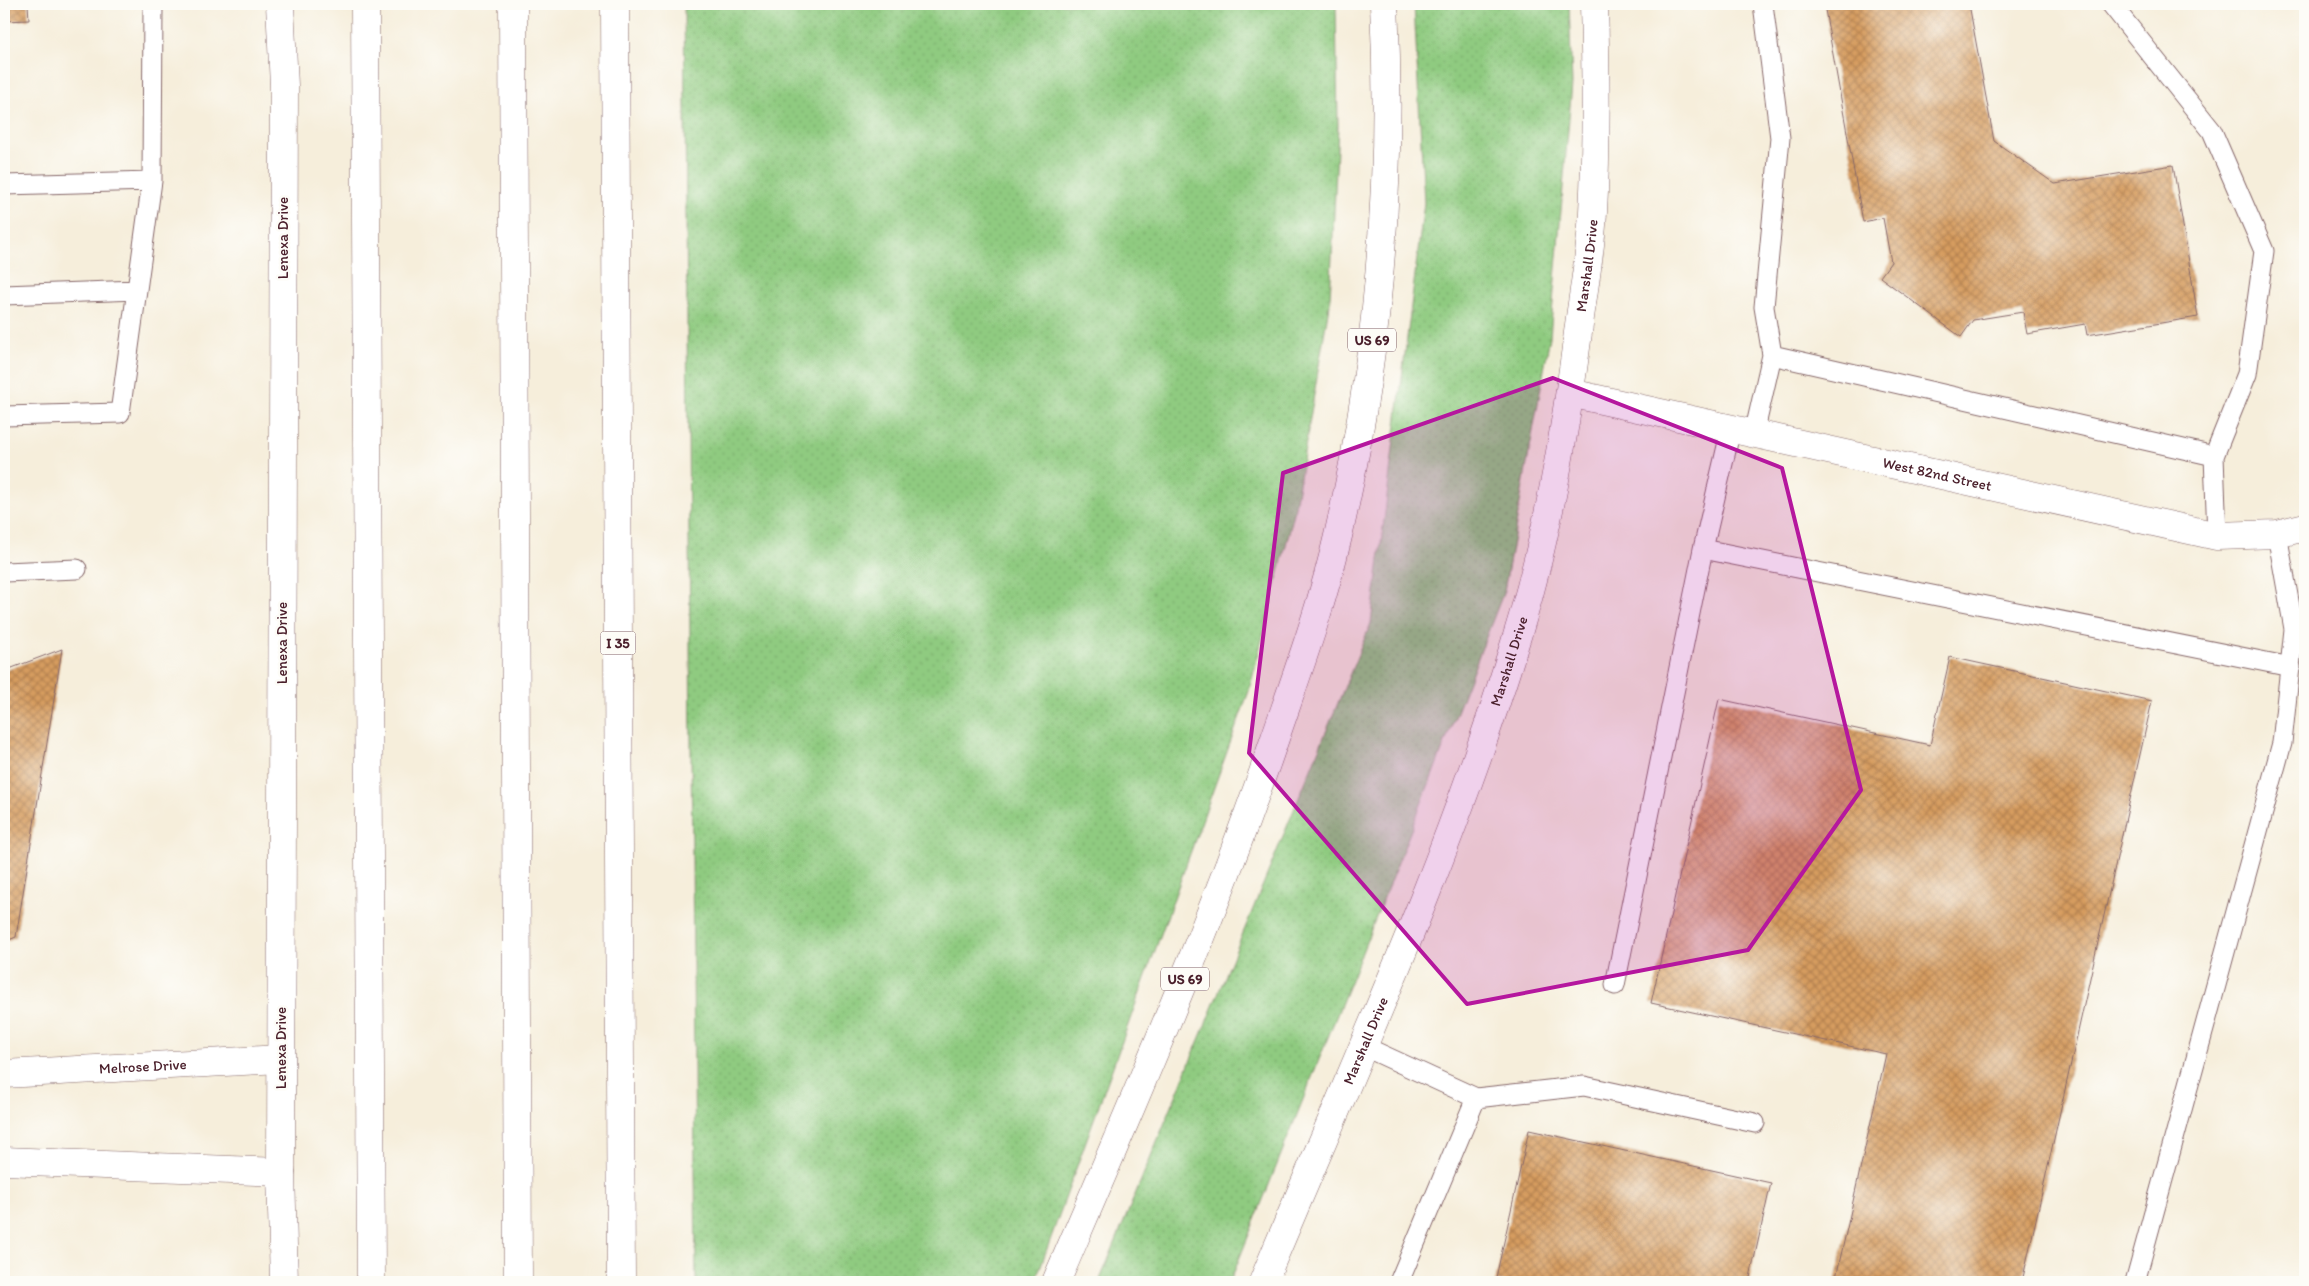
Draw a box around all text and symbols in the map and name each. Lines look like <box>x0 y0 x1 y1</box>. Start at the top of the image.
street label: Lenexa Drive <box>274 197 292 279</box>
street label: Marshall Drive <box>1572 218 1602 313</box>
road number: US 69 <box>1348 328 1396 352</box>
street label: West 82nd Street <box>1881 453 1994 495</box>
street label: Lenexa Drive <box>273 602 291 684</box>
street label: Marshall Drive <box>1486 614 1532 709</box>
road number: I 35 <box>600 632 636 654</box>
road number: US 69 <box>1161 968 1209 991</box>
street label: Marshall Drive <box>1339 994 1392 1087</box>
street label: Lenexa Drive <box>272 1007 290 1089</box>
street label: Melrose Drive <box>99 1055 187 1078</box>

